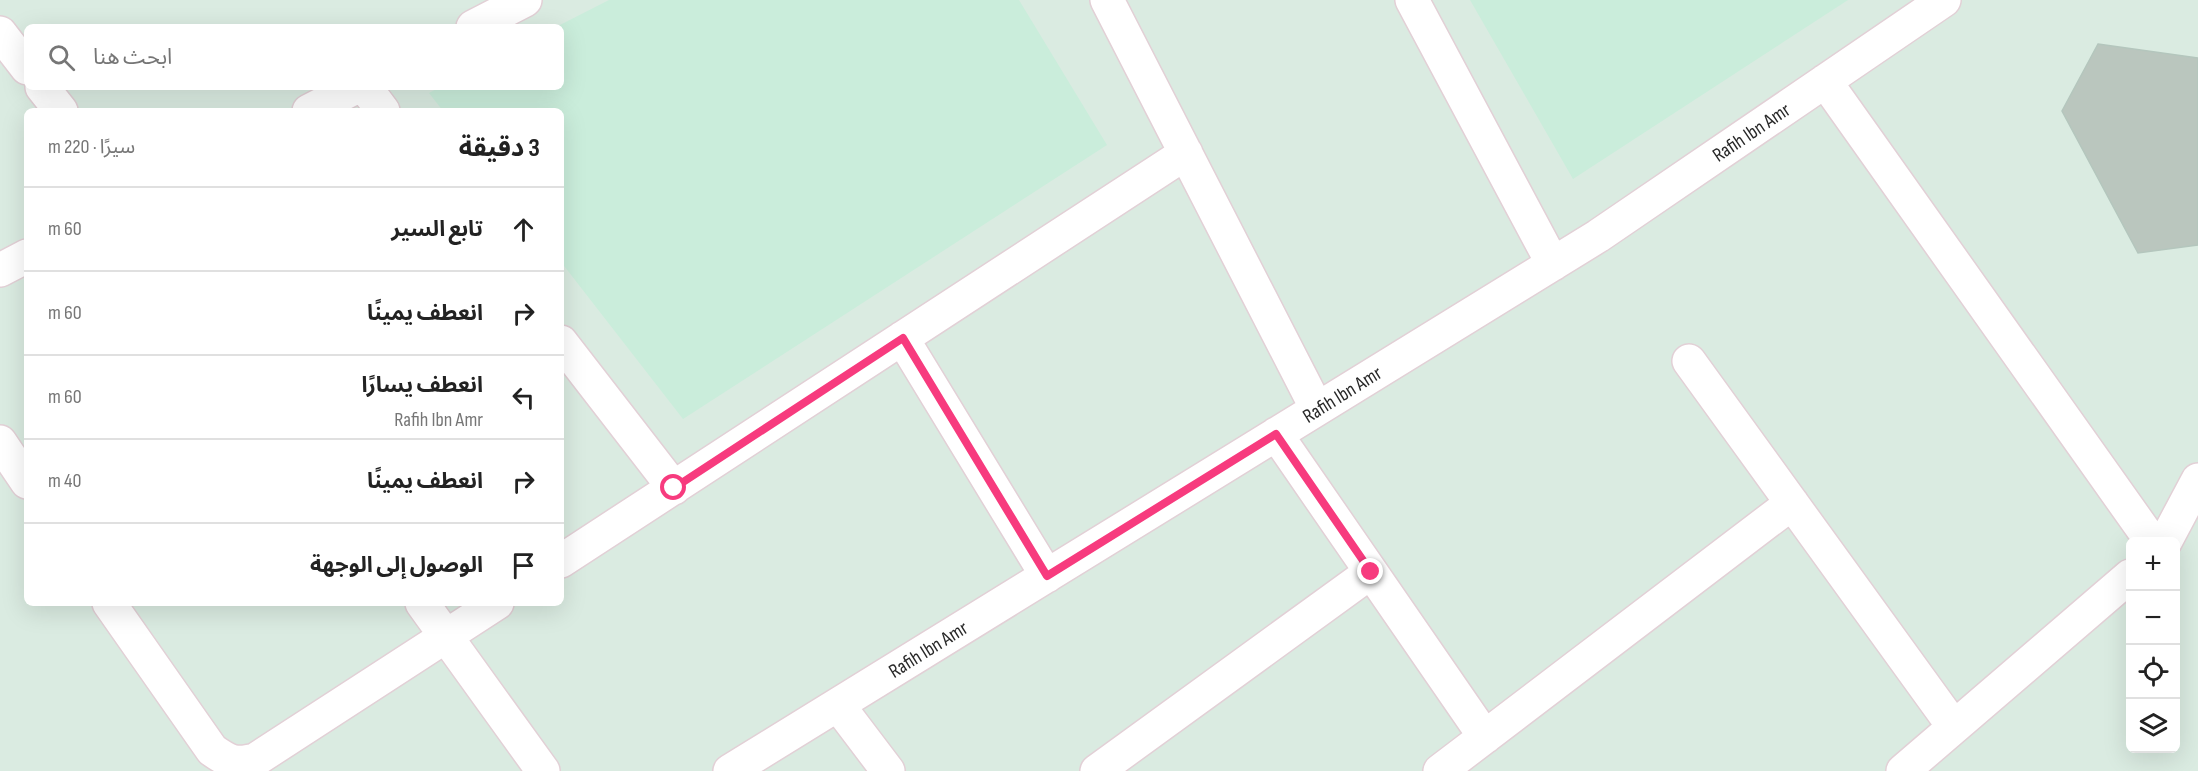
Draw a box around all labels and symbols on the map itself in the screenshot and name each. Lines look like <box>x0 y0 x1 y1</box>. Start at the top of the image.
street label: Rafih Ibn Amr <box>1708 98 1795 168</box>
street label: Rafih Ibn Amr <box>1299 361 1387 429</box>
route start <box>660 474 686 500</box>
route end <box>1357 558 1383 584</box>
street label: Rafih Ibn Amr <box>885 616 973 684</box>

